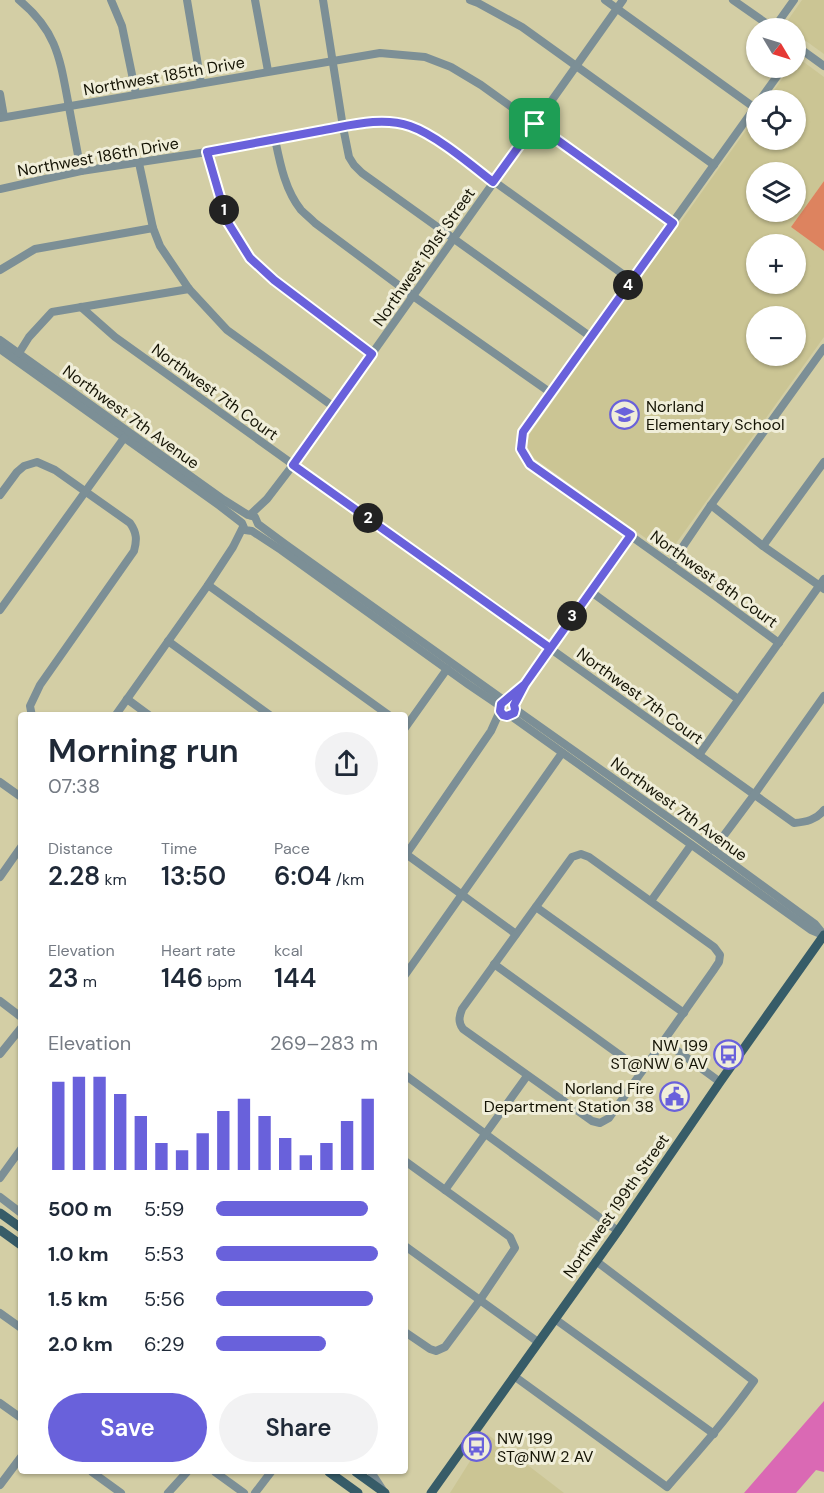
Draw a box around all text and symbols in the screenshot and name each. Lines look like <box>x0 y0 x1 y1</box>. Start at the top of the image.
north arrow <box>746 18 806 78</box>
map controls <box>746 18 806 366</box>
street label: Northwest 185th Drive <box>82 51 246 101</box>
button: locate <box>746 90 806 150</box>
pin <box>509 98 560 149</box>
icon: arrive <box>518 107 551 140</box>
street label: Northwest 186th Drive <box>16 132 180 182</box>
button: layers <box>746 162 806 222</box>
street label: Northwest 191st Street <box>368 184 480 330</box>
pin: 1 <box>209 195 239 225</box>
text: 1 <box>221 199 227 220</box>
button: + <box>746 234 806 294</box>
pin: 4 <box>613 270 643 300</box>
text: 4 <box>623 274 633 295</box>
button: − <box>746 306 806 366</box>
street label: Northwest 7th Court <box>147 339 283 445</box>
street label: Northwest 7th Avenue <box>59 360 203 474</box>
place label: Norland Elementary School <box>646 396 784 435</box>
school or university icon: Norland Elementary School <box>609 399 641 431</box>
pin: 2 <box>353 503 383 533</box>
text: 2 <box>363 507 373 528</box>
street label: Northwest 8th Court <box>646 526 782 632</box>
pin: 3 <box>557 601 587 631</box>
text: 3 <box>567 605 577 626</box>
street label: Northwest 7th Court <box>572 643 708 749</box>
text: Morning run <box>48 729 239 772</box>
button: share <box>315 732 378 795</box>
street label: Northwest 7th Avenue <box>607 752 751 866</box>
text: 07:38 <box>48 773 100 799</box>
text: Distance <box>48 838 113 859</box>
text: Time <box>161 838 197 859</box>
text: Pace <box>274 838 310 859</box>
text: 2.28 <box>48 859 100 893</box>
text: 13:50 <box>161 859 226 893</box>
text: 6:04 <box>274 859 331 893</box>
text: km <box>100 869 127 890</box>
text: /km <box>331 869 364 890</box>
text: Elevation <box>48 940 115 961</box>
text: Heart rate <box>161 940 236 961</box>
text: kcal <box>274 940 303 961</box>
text: 23 <box>48 961 79 995</box>
text: 146 <box>161 961 203 995</box>
text: 144 <box>274 961 316 995</box>
text: m <box>79 971 97 992</box>
text: bpm <box>203 971 242 992</box>
text: Elevation <box>48 1030 131 1056</box>
text: 269–283 m <box>270 1030 378 1056</box>
place label: NW 199 ST@NW 6 AV <box>611 1035 708 1074</box>
bus stop icon: NW 199 ST@NW 6 AV <box>713 1038 745 1070</box>
place label: Norland Fire Department Station 38 <box>484 1078 654 1117</box>
public building icon: Norland Fire Department Station 38 <box>659 1081 691 1113</box>
street label: Northwest 199th Street <box>558 1130 674 1282</box>
text: 500 m <box>48 1196 112 1222</box>
text: 5:59 <box>144 1196 184 1222</box>
text: 1.0 km <box>48 1241 109 1267</box>
text: 5:53 <box>144 1241 184 1267</box>
text: 1.5 km <box>48 1286 108 1312</box>
text: 5:56 <box>144 1286 185 1312</box>
text: 2.0 km <box>48 1331 113 1357</box>
text: 6:29 <box>144 1331 184 1357</box>
button: Save <box>48 1393 207 1462</box>
button: Share <box>219 1393 378 1462</box>
place label: NW 199 ST@NW 2 AV <box>497 1428 594 1467</box>
bus stop icon: NW 199 ST@NW 2 AV <box>460 1431 492 1463</box>

